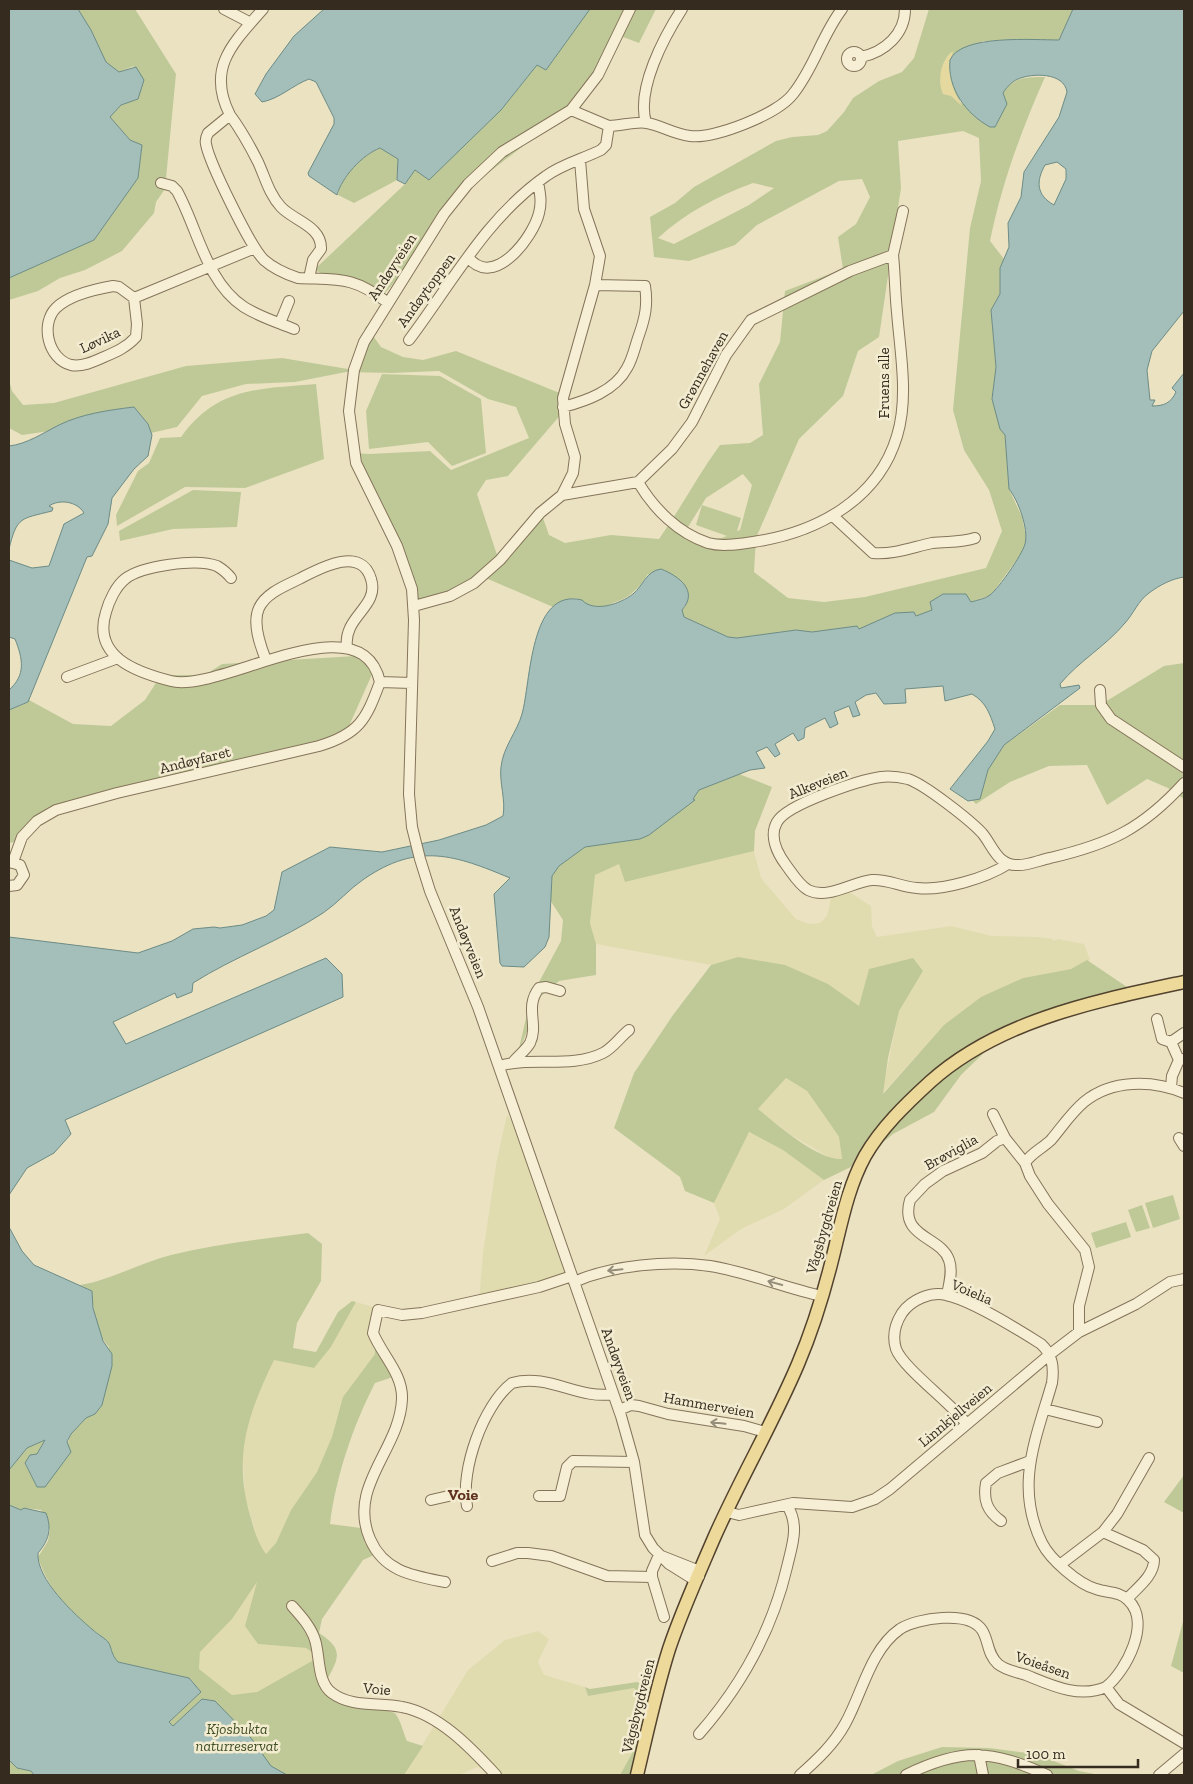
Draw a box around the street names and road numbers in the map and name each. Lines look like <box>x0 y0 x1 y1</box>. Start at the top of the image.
street label: Andøyveien <box>364 230 420 304</box>
street label: Andøytoppen <box>393 249 459 331</box>
street label: Løvika <box>77 323 123 357</box>
street label: Grønnehaven <box>674 327 732 412</box>
street label: Fruens alle <box>875 348 893 418</box>
street label: Andøyfaret <box>158 742 233 778</box>
street label: Alkeveien <box>786 763 851 803</box>
street label: Andøyveien <box>445 903 491 981</box>
street label: Brøviglia <box>921 1130 981 1174</box>
street label: Vågsbygdveien <box>802 1178 846 1277</box>
street label: Voielia <box>948 1275 995 1309</box>
street label: Andøyveien <box>598 1325 641 1403</box>
street label: Linnkjellveien <box>915 1379 996 1451</box>
street label: Hammerveien <box>662 1388 756 1422</box>
street label: Voieåsen <box>1012 1647 1073 1683</box>
street label: Vågsbygdveien <box>617 1657 659 1756</box>
street label: Voie <box>361 1679 392 1699</box>

